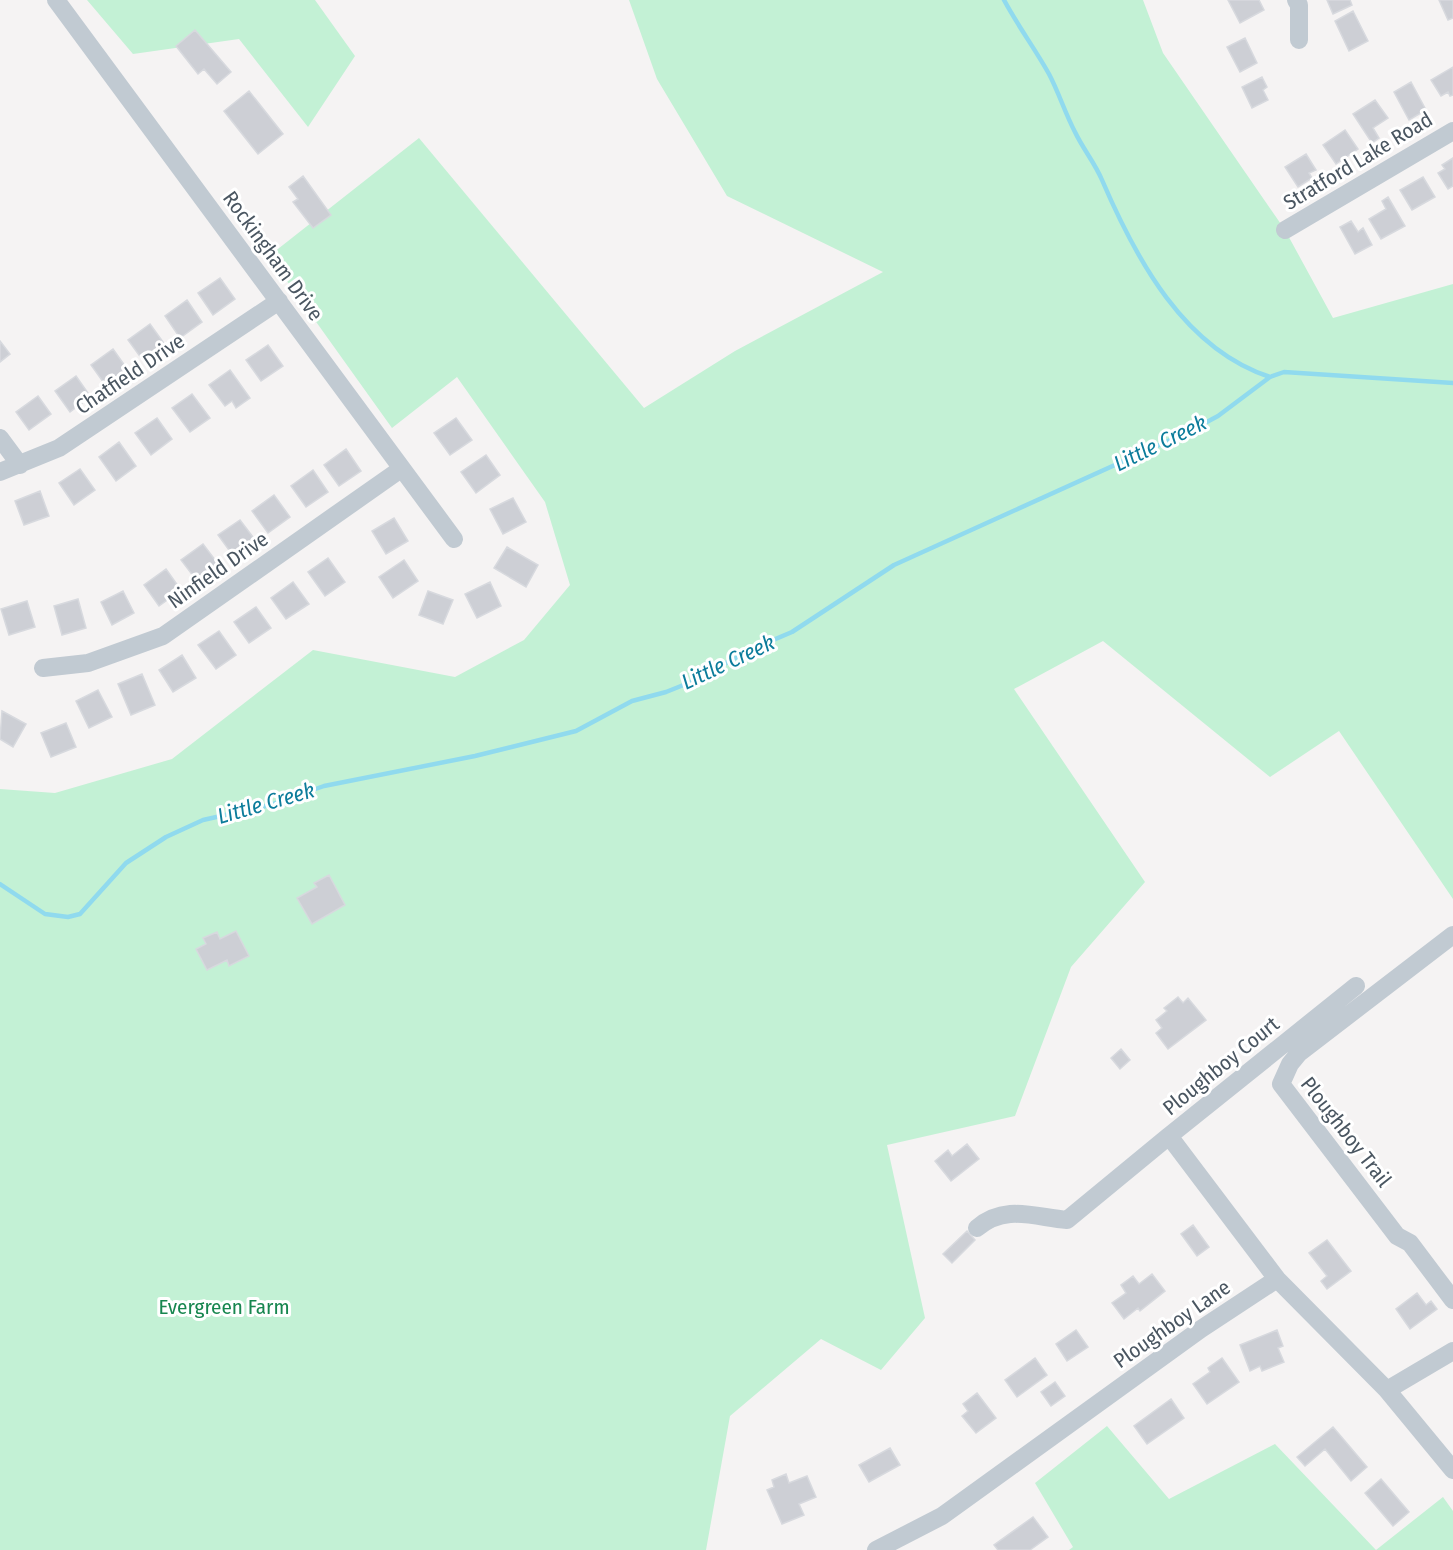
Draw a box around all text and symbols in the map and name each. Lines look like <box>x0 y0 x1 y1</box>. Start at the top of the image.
street label: Stratford Lake Road <box>1279 106 1437 216</box>
street label: Rockingham Drive <box>217 186 329 326</box>
street label: Chatfield Drive <box>70 328 190 420</box>
water label: Little Creek <box>1109 409 1211 477</box>
street label: Ninfield Drive <box>163 526 273 614</box>
water label: Little Creek <box>677 629 779 695</box>
water label: Little Creek <box>214 776 318 830</box>
street label: Ploughboy Court <box>1158 1011 1284 1121</box>
street label: Ploughboy Trail <box>1295 1072 1397 1193</box>
street label: Ploughboy Lane <box>1109 1274 1235 1374</box>
park label: Evergreen Farm <box>158 1294 290 1320</box>

